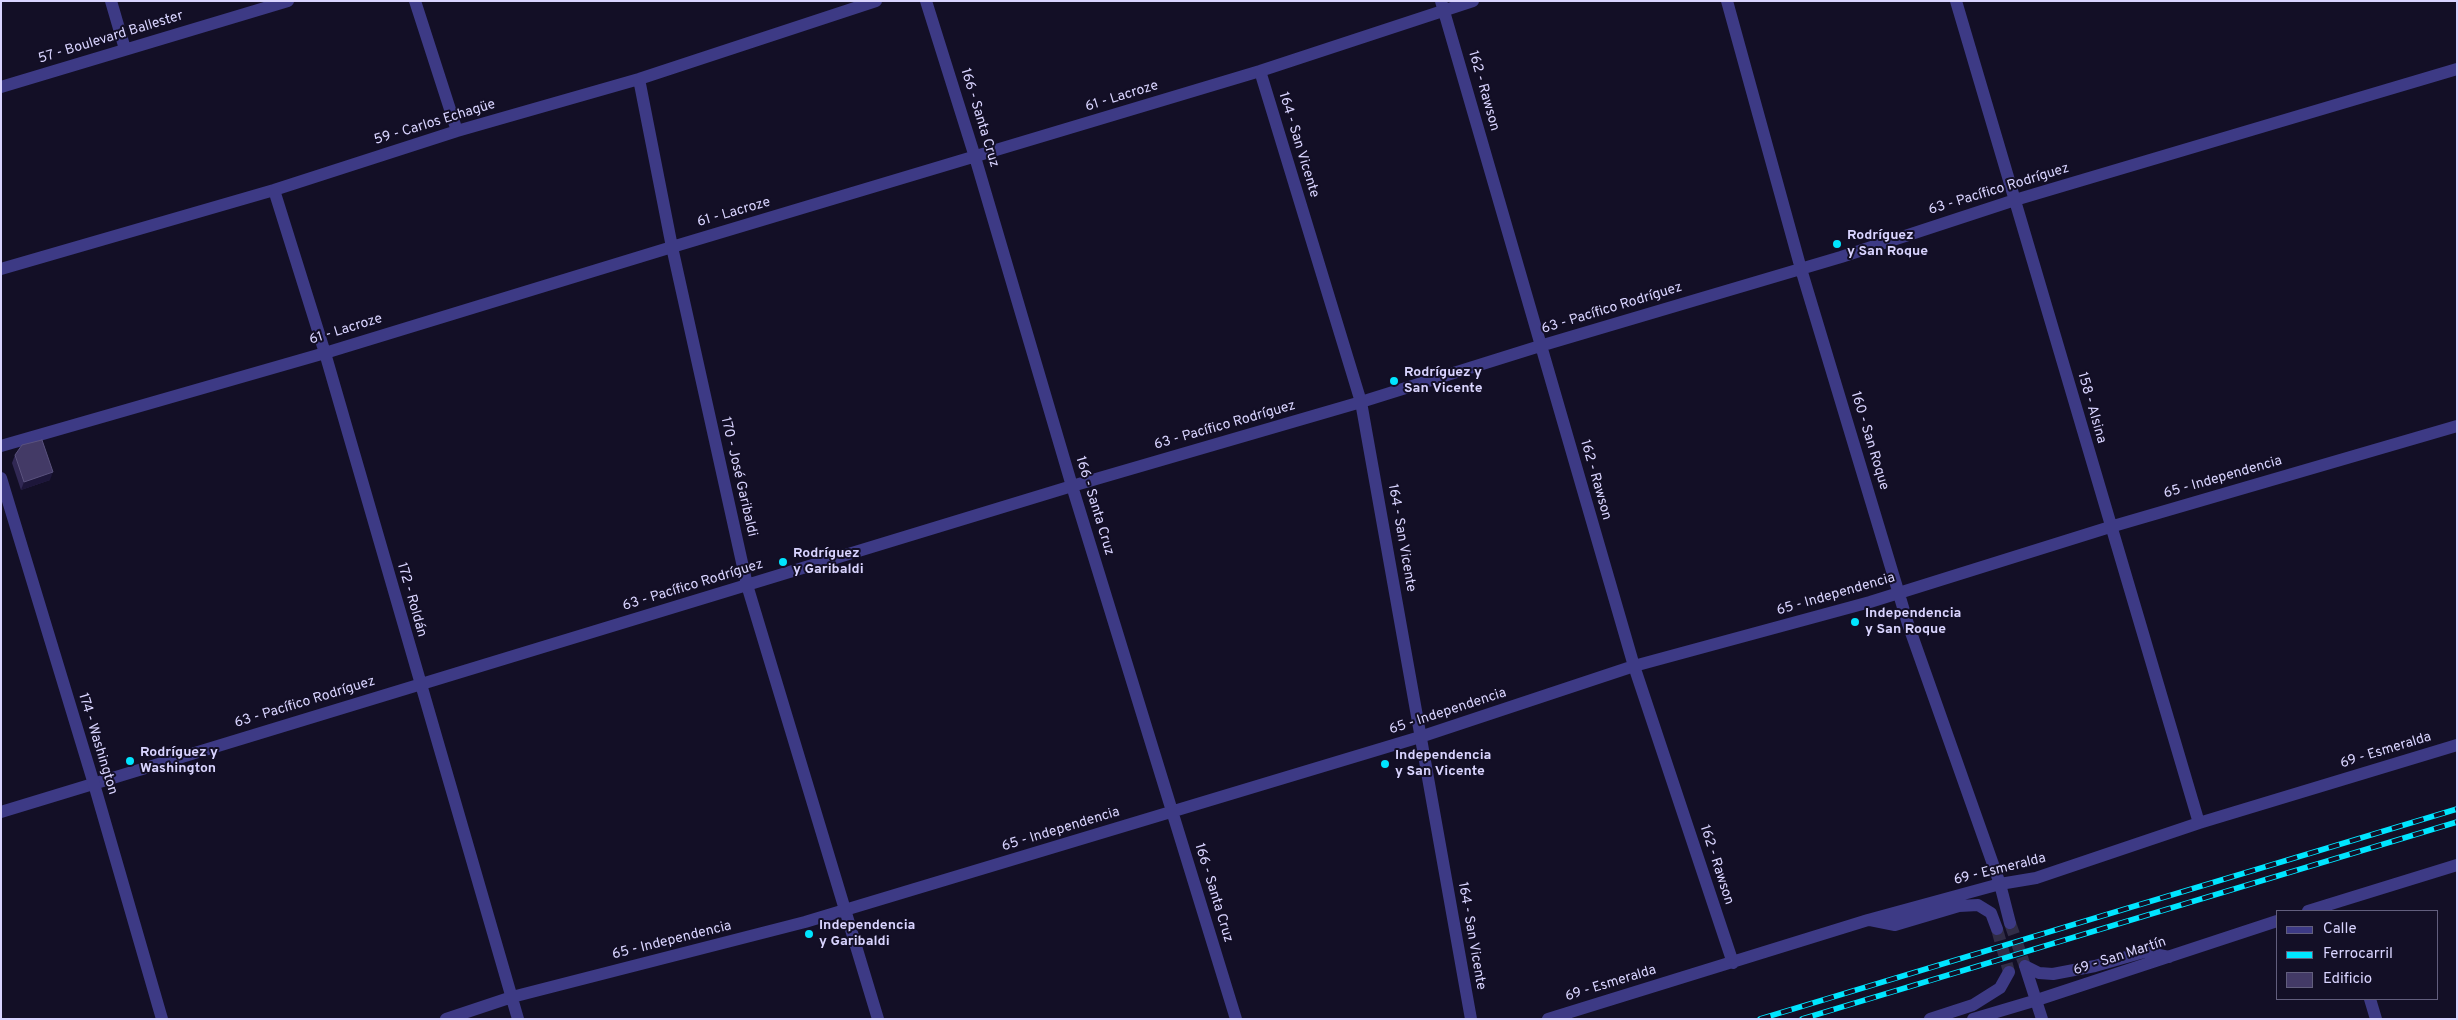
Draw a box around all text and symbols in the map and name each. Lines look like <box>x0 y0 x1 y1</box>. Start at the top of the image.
street label: 57 - Boulevard Ballester <box>36 8 186 68</box>
street label: 162 - Rawson <box>1464 49 1502 133</box>
street label: 166 - Santa Cruz <box>956 66 1002 170</box>
street label: 61 - Lacroze <box>1083 78 1161 116</box>
street label: 164 - San Vicente <box>1274 90 1322 200</box>
street label: 59 - Carlos Echagüe <box>372 97 498 149</box>
street label: 63 - Pacífico Rodríguez <box>1927 161 2071 219</box>
street label: 61 - Lacroze <box>695 195 773 231</box>
place label: Rodríguez y San Roque <box>1847 228 1928 260</box>
marker: Rodríguez y San Roque <box>1831 238 1843 250</box>
street label: 63 - Pacífico Rodríguez <box>1540 280 1684 338</box>
street label: 61 - Lacroze <box>307 311 385 349</box>
place label: Rodríguez y San Vicente <box>1404 365 1482 398</box>
street label: 158 - Alsina <box>2073 370 2109 446</box>
marker: Rodríguez y San Vicente <box>1388 375 1400 387</box>
street label: 160 - San Roque <box>1846 390 1892 492</box>
street label: 63 - Pacífico Rodríguez <box>1152 398 1298 454</box>
street label: 170 - José Garibaldi <box>716 415 760 539</box>
street label: 162 - Rawson <box>1576 438 1614 522</box>
street label: 65 - Independencia <box>2162 453 2284 503</box>
street label: 166 - Santa Cruz <box>1071 454 1117 558</box>
street label: 164 - San Vicente <box>1383 483 1419 593</box>
place label: Rodríguez y Garibaldi <box>793 546 864 578</box>
marker: Rodríguez y Garibaldi <box>777 556 789 568</box>
street label: 63 - Pacífico Rodríguez <box>621 557 765 615</box>
street label: 172 - Roldán <box>392 561 430 639</box>
street label: 65 - Independencia <box>1775 570 1897 620</box>
place label: Independencia y San Roque <box>1865 606 1961 638</box>
marker: Independencia y San Roque <box>1849 616 1861 628</box>
street label: 63 - Pacífico Rodríguez <box>233 674 377 732</box>
street label: 65 - Independencia <box>1387 685 1509 739</box>
street label: 174 - Washington <box>74 691 120 797</box>
street label: 69 - Esmeralda <box>2338 729 2434 773</box>
place label: Rodríguez y Washington <box>140 745 218 778</box>
place label: Independencia y San Vicente <box>1395 748 1491 780</box>
marker: Rodríguez y Washington <box>124 755 136 767</box>
marker: Independencia y San Vicente <box>1379 758 1391 770</box>
street label: 65 - Independencia <box>1000 804 1122 856</box>
street label: 162 - Rawson <box>1695 823 1737 907</box>
street label: 166 - Santa Cruz <box>1190 841 1236 945</box>
street label: 69 - Esmeralda <box>1952 850 2048 890</box>
street label: 164 - San Vicente <box>1453 881 1489 991</box>
legend <box>2276 910 2438 1000</box>
street label: 65 - Independencia <box>611 918 733 964</box>
place label: Independencia y Garibaldi <box>819 918 915 950</box>
text: Calle <box>2323 920 2357 939</box>
marker: Independencia y Garibaldi <box>803 928 815 940</box>
street label: 69 - San Martín <box>2072 934 2168 980</box>
text: Ferrocarril <box>2323 945 2393 964</box>
street label: 69 - Esmeralda <box>1563 962 1659 1006</box>
text: Edificio <box>2323 970 2372 989</box>

